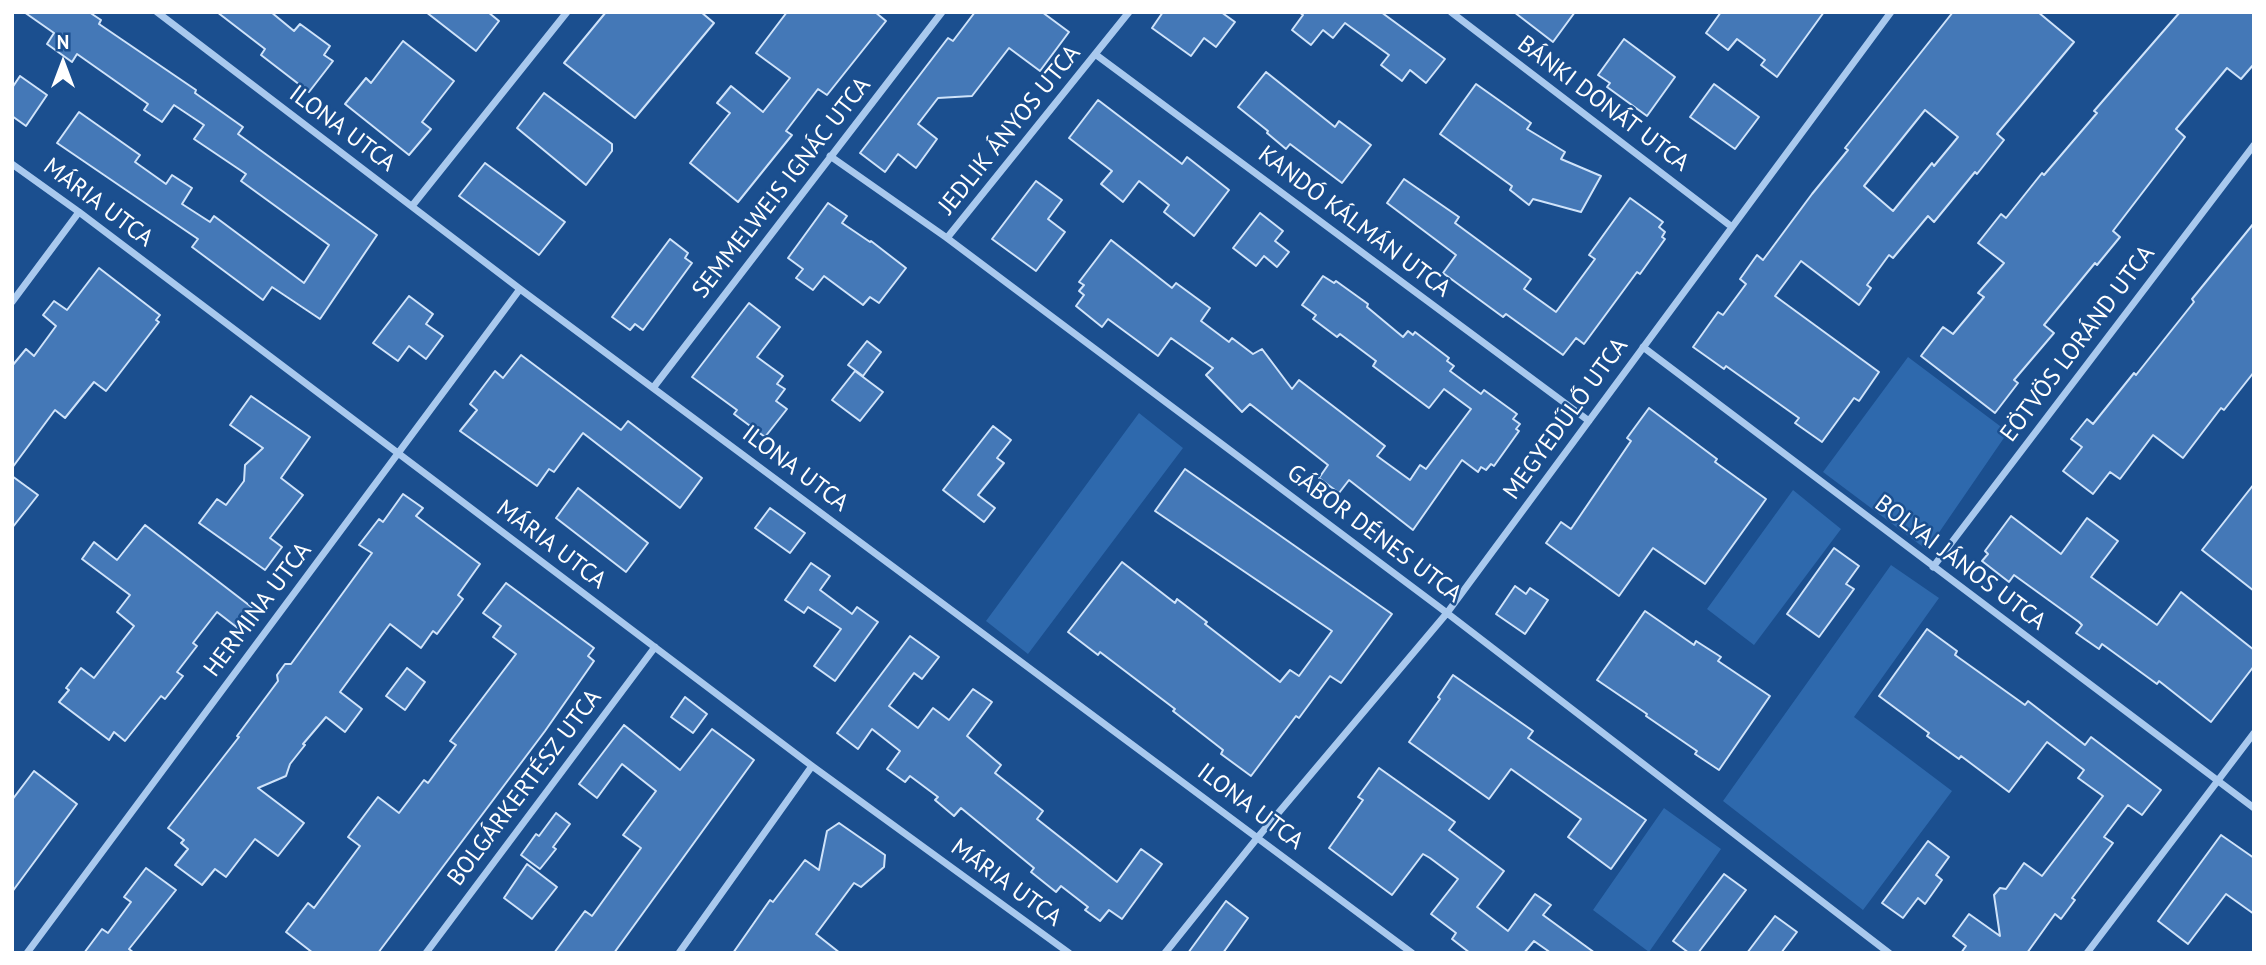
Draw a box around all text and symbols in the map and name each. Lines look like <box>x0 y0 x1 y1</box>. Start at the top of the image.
north arrow <box>28 28 98 98</box>
text: N <box>57 30 69 54</box>
street label: BÁNKI DONÁT UTCA <box>1511 30 1695 178</box>
street label: JEDLIK ÁNYOS UTCA <box>933 40 1087 220</box>
street label: SEMMELWEIS IGNÁC UTCA <box>687 72 877 304</box>
street label: ILONA UTCA <box>283 80 401 178</box>
street label: KANDÓ KÁLMÁN UTCA <box>1252 140 1456 304</box>
street label: MÁRIA UTCA <box>38 152 158 254</box>
street label: EÖTVÖS LORÁND UTCA <box>1995 240 2161 448</box>
street label: MEGYEDŰLŐ UTCA <box>1498 333 1634 505</box>
street label: ILONA UTCA <box>736 420 854 518</box>
street label: GÁBOR DÉNES UTCA <box>1281 459 1467 609</box>
street label: BOLYAI JÁNOS UTCA <box>1869 489 2051 637</box>
street label: MÁRIA UTCA <box>491 494 611 596</box>
street label: HERMINA UTCA <box>198 537 318 683</box>
street label: BOLGÁRKERTÉSZ UTCA <box>442 684 608 892</box>
street label: ILONA UTCA <box>1191 758 1309 856</box>
street label: MÁRIA UTCA <box>945 833 1067 933</box>

